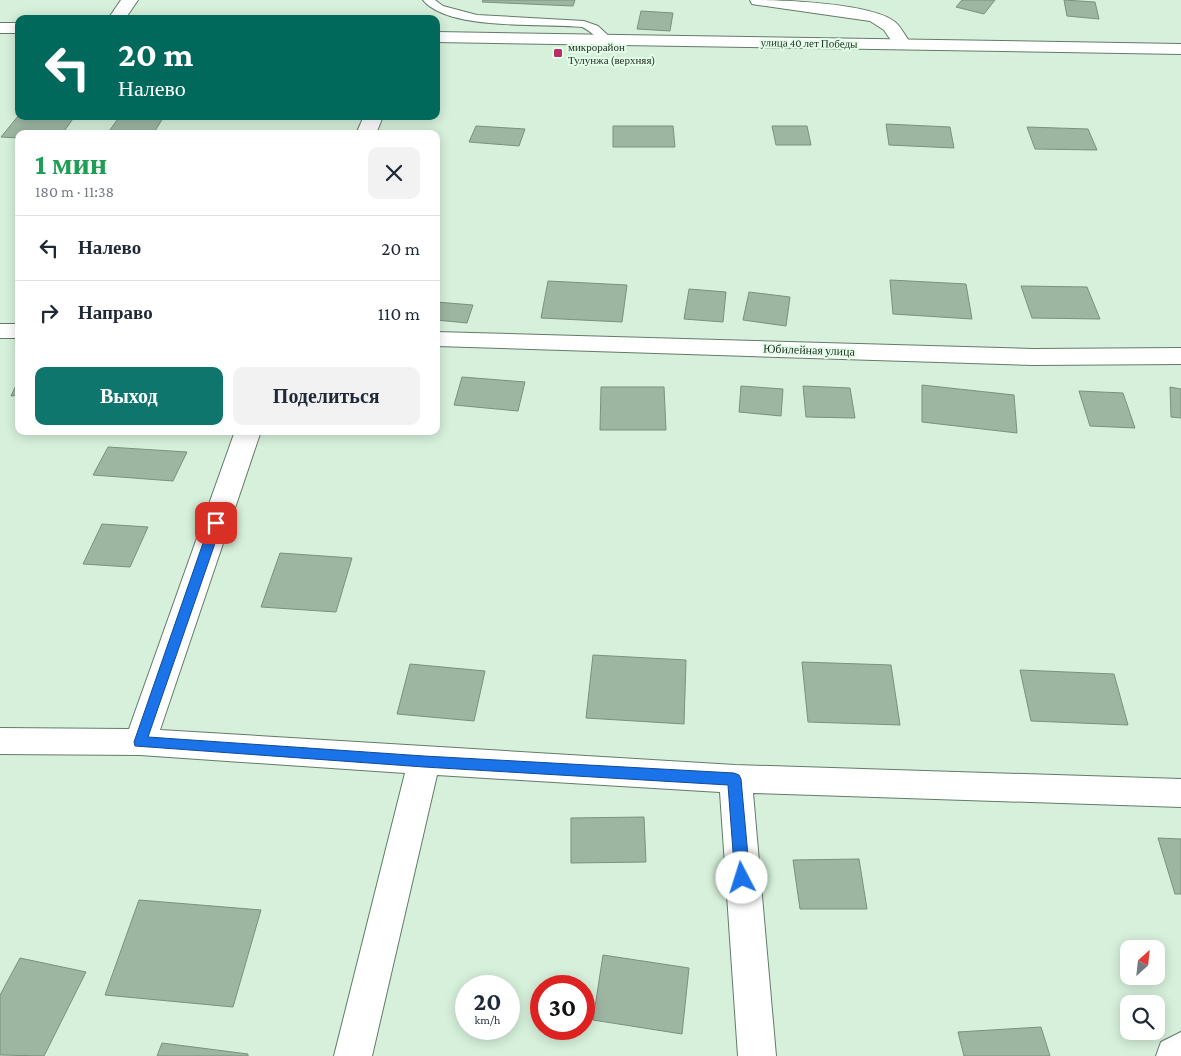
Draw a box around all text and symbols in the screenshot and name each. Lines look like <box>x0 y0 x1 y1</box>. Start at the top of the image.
icon: left <box>35 35 100 100</box>
text: 20 m <box>118 35 193 74</box>
street label: улица 40 лет Победы <box>760 36 858 50</box>
place label: микрорайон Тулунжа (верхняя) <box>568 41 655 67</box>
marker: микрорайон Тулунжа (верхняя) <box>552 47 564 59</box>
text: Налево <box>118 76 186 101</box>
text: 1 мин <box>35 147 107 180</box>
button: close <box>368 147 420 199</box>
text: 180 m · 11:38 <box>35 183 114 200</box>
icon: left <box>35 234 63 262</box>
text: Налево <box>78 237 141 258</box>
text: 20 m <box>381 238 420 259</box>
icon: right <box>35 299 63 327</box>
text: Направо <box>78 302 153 323</box>
text: 110 m <box>378 303 420 324</box>
street label: Юбилейная улица <box>763 341 856 359</box>
button: Выход <box>35 367 223 425</box>
button: Поделиться <box>233 367 420 425</box>
pin <box>195 502 237 544</box>
icon: arrive <box>202 509 230 537</box>
position arrow <box>715 851 767 903</box>
north arrow <box>1120 940 1165 985</box>
map controls <box>1120 940 1165 1040</box>
speed limit sign: 30 <box>530 975 595 1040</box>
text: 20 <box>474 988 501 1015</box>
button: search <box>1120 995 1165 1040</box>
text: km/h <box>475 1013 500 1027</box>

